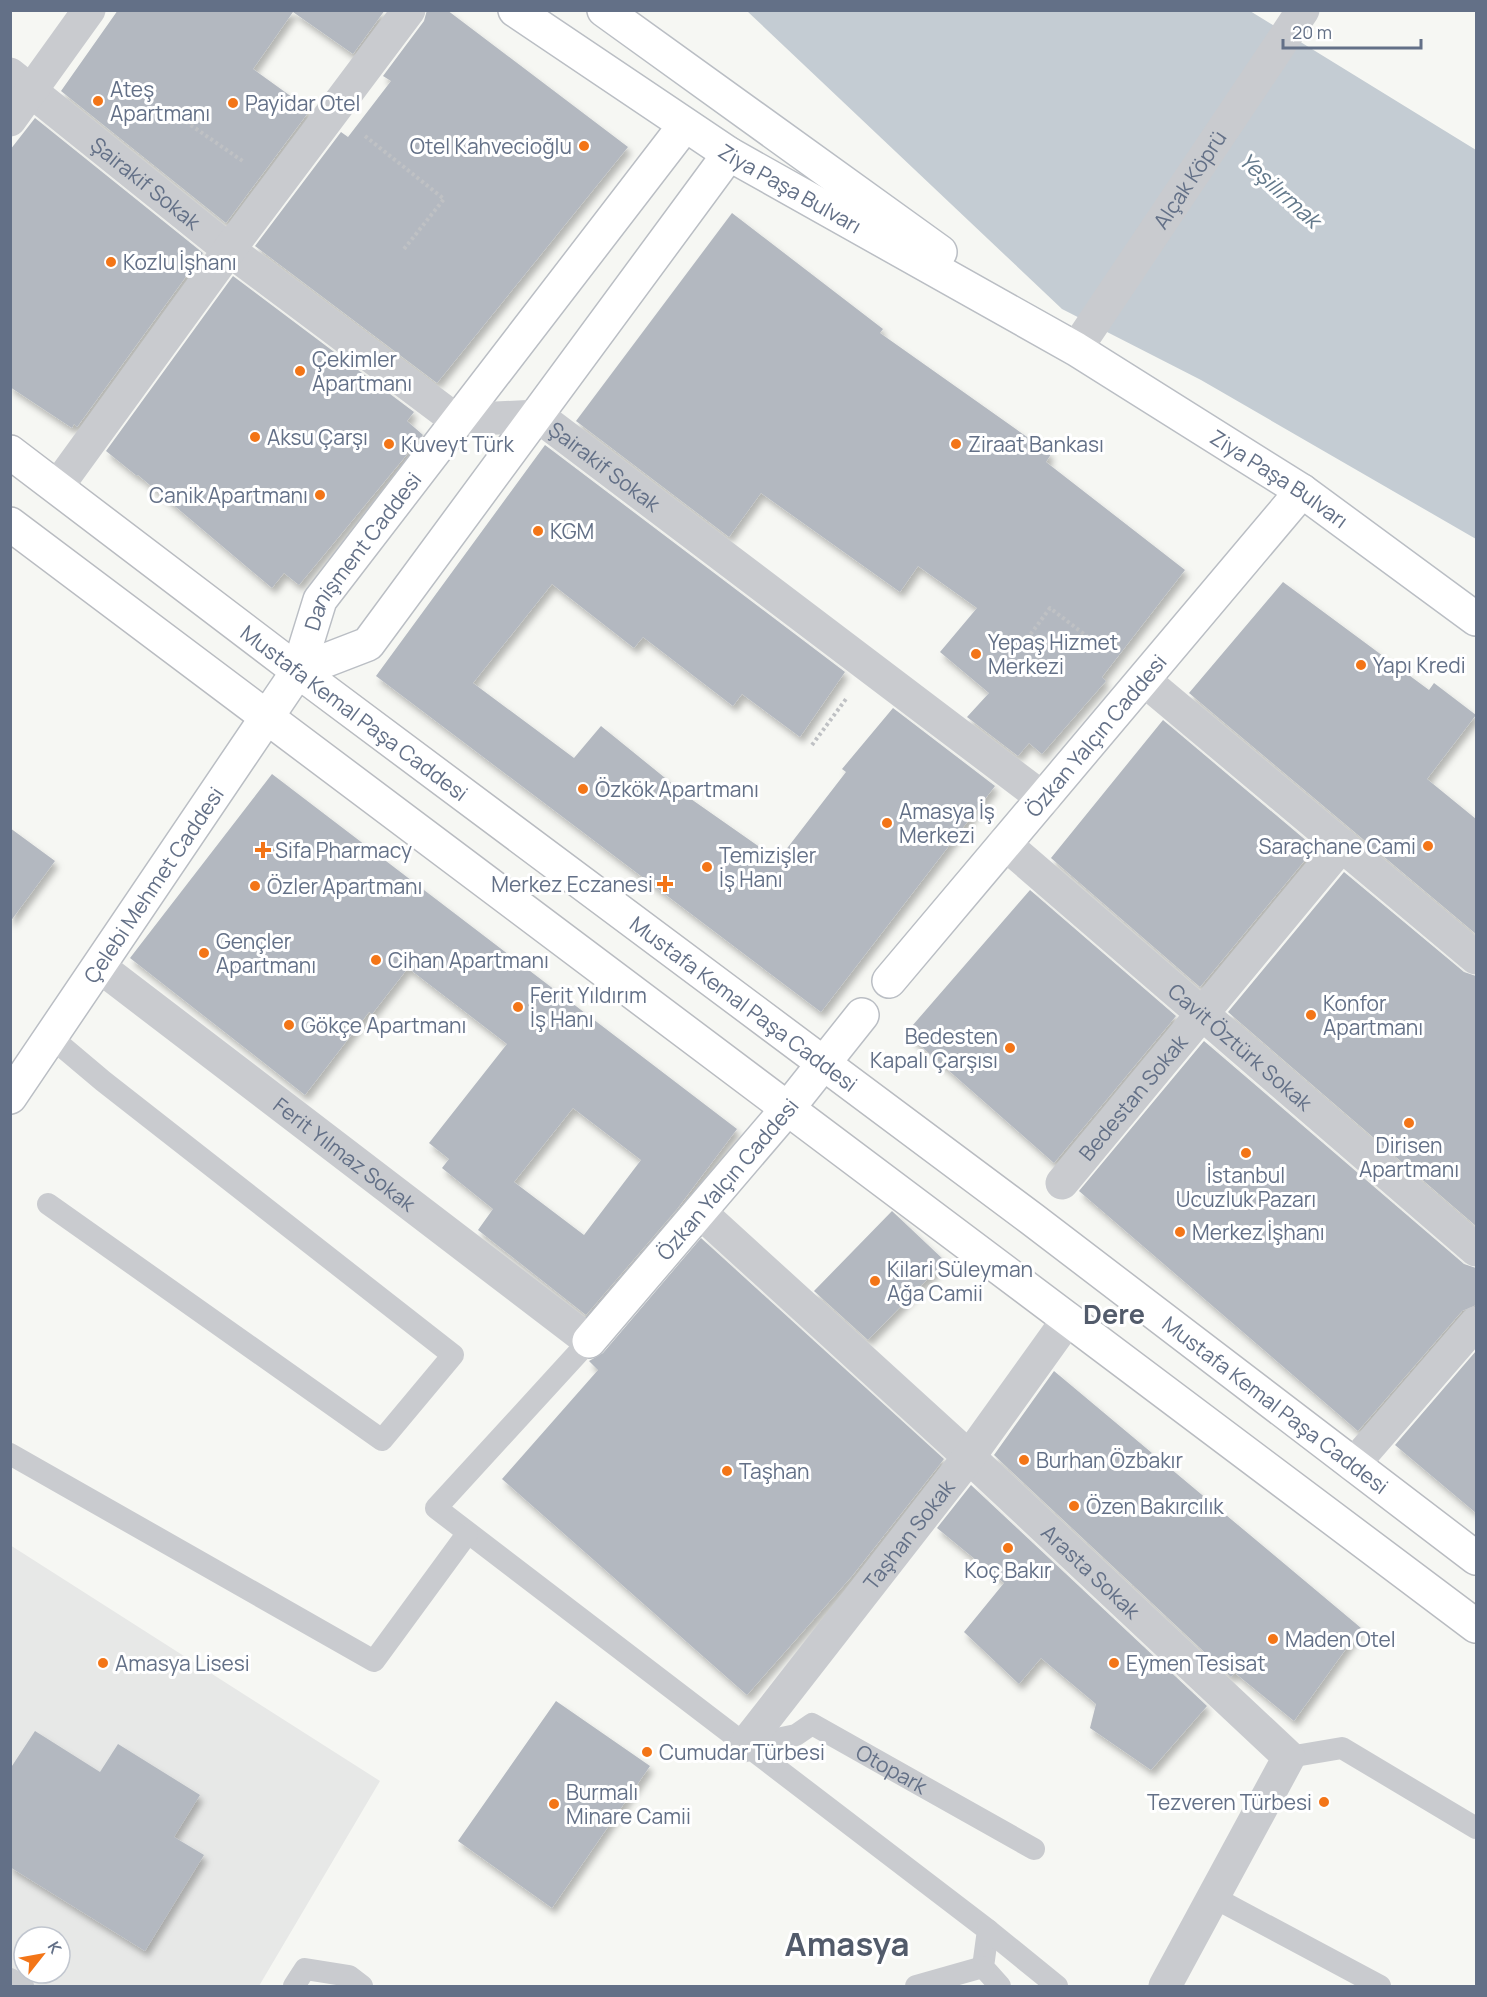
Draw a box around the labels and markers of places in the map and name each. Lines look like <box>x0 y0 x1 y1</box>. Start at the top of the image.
place label: Ateş Apartmanı <box>110 75 210 127</box>
place label: Payidar Otel <box>245 89 360 117</box>
marker: Ateş Apartmanı <box>91 94 105 108</box>
marker: Payidar Otel <box>226 96 240 110</box>
place label: Otel Kahvecioğlu <box>410 132 572 160</box>
marker: Otel Kahvecioğlu <box>577 139 591 153</box>
place label: Kozlu İşhanı <box>123 248 237 276</box>
marker: Kozlu İşhanı <box>104 255 118 269</box>
place label: Çekimler Apartmanı <box>312 345 412 397</box>
marker: Çekimler Apartmanı <box>293 364 307 378</box>
place label: Aksu Çarşı <box>267 423 368 451</box>
marker: Aksu Çarşı <box>248 430 262 444</box>
place label: Kuveyt Türk <box>401 430 515 458</box>
place label: Ziraat Bankası <box>968 430 1104 458</box>
marker: Kuveyt Türk <box>382 437 396 451</box>
marker: Ziraat Bankası <box>949 437 963 451</box>
place label: Canik Apartmanı <box>149 481 308 509</box>
marker: Canik Apartmanı <box>313 488 327 502</box>
place label: KGM <box>550 517 594 545</box>
marker: KGM <box>531 524 545 538</box>
place label: Yepaş Hizmet Merkezi <box>988 628 1118 680</box>
marker: Yepaş Hizmet Merkezi <box>969 647 983 661</box>
place label: Yapı Kredi <box>1373 651 1466 679</box>
marker: Yapı Kredi <box>1354 658 1368 672</box>
place label: Özkök Apartmanı <box>595 775 759 803</box>
marker: Özkök Apartmanı <box>576 782 590 796</box>
place label: Amasya İş Merkezi <box>899 797 995 849</box>
marker: Amasya İş Merkezi <box>880 816 894 830</box>
place label: Saraçhane Cami <box>1259 832 1416 860</box>
place label: Sifa Pharmacy <box>275 836 412 864</box>
marker: Saraçhane Cami <box>1421 839 1435 853</box>
place label: Temizişler İş Hanı <box>719 841 817 893</box>
marker: Sifa Pharmacy <box>256 843 270 857</box>
marker: Temizişler İş Hanı <box>700 860 714 874</box>
place label: Merkez Eczanesi <box>491 870 653 898</box>
place label: Özler Apartmanı <box>267 872 423 900</box>
marker: Merkez Eczanesi <box>658 877 672 891</box>
marker: Özler Apartmanı <box>248 879 262 893</box>
place label: Gençler Apartmanı <box>216 927 316 979</box>
marker: Gençler Apartmanı <box>197 946 211 960</box>
place label: Cihan Apartmanı <box>388 946 549 974</box>
marker: Cihan Apartmanı <box>369 953 383 967</box>
place label: Ferit Yıldırım İş Hanı <box>530 981 647 1033</box>
place label: Konfor Apartmanı <box>1323 989 1423 1041</box>
marker: Ferit Yıldırım İş Hanı <box>511 1000 525 1014</box>
marker: Konfor Apartmanı <box>1304 1008 1318 1022</box>
place label: Gökçe Apartmanı <box>301 1011 466 1039</box>
marker: Gökçe Apartmanı <box>282 1018 296 1032</box>
place label: Bedesten Kapalı Çarşısı <box>870 1022 998 1074</box>
marker: Bedesten Kapalı Çarşısı <box>1003 1041 1017 1055</box>
marker: Dirisen Apartmanı <box>1402 1116 1416 1130</box>
place label: Dirisen Apartmanı <box>1359 1131 1459 1183</box>
marker: İstanbul Ucuzluk Pazarı <box>1239 1146 1253 1160</box>
place label: İstanbul Ucuzluk Pazarı <box>1176 1161 1316 1213</box>
place label: Merkez İşhanı <box>1192 1218 1325 1246</box>
marker: Merkez İşhanı <box>1173 1225 1187 1239</box>
place label: Kilari Süleyman Ağa Camii <box>887 1255 1033 1307</box>
marker: Kilari Süleyman Ağa Camii <box>868 1274 882 1288</box>
place label: Burhan Özbakır <box>1036 1446 1183 1474</box>
marker: Burhan Özbakır <box>1017 1453 1031 1467</box>
place label: Taşhan <box>739 1457 809 1485</box>
marker: Taşhan <box>720 1464 734 1478</box>
place label: Özen Bakırcılık <box>1086 1492 1224 1520</box>
marker: Özen Bakırcılık <box>1067 1499 1081 1513</box>
marker: Koç Bakır <box>1001 1541 1015 1555</box>
place label: Koç Bakır <box>964 1556 1052 1584</box>
place label: Maden Otel <box>1285 1625 1396 1653</box>
marker: Maden Otel <box>1266 1632 1280 1646</box>
place label: Amasya Lisesi <box>115 1649 250 1677</box>
place label: Eymen Tesisat <box>1126 1649 1266 1677</box>
marker: Amasya Lisesi <box>96 1656 110 1670</box>
marker: Eymen Tesisat <box>1107 1656 1121 1670</box>
place label: Cumudar Türbesi <box>659 1738 825 1766</box>
marker: Cumudar Türbesi <box>640 1745 654 1759</box>
place label: Burmalı Minare Camii <box>566 1778 691 1830</box>
place label: Tezveren Türbesi <box>1147 1788 1312 1816</box>
marker: Tezveren Türbesi <box>1317 1795 1331 1809</box>
marker: Burmalı Minare Camii <box>547 1797 561 1811</box>

